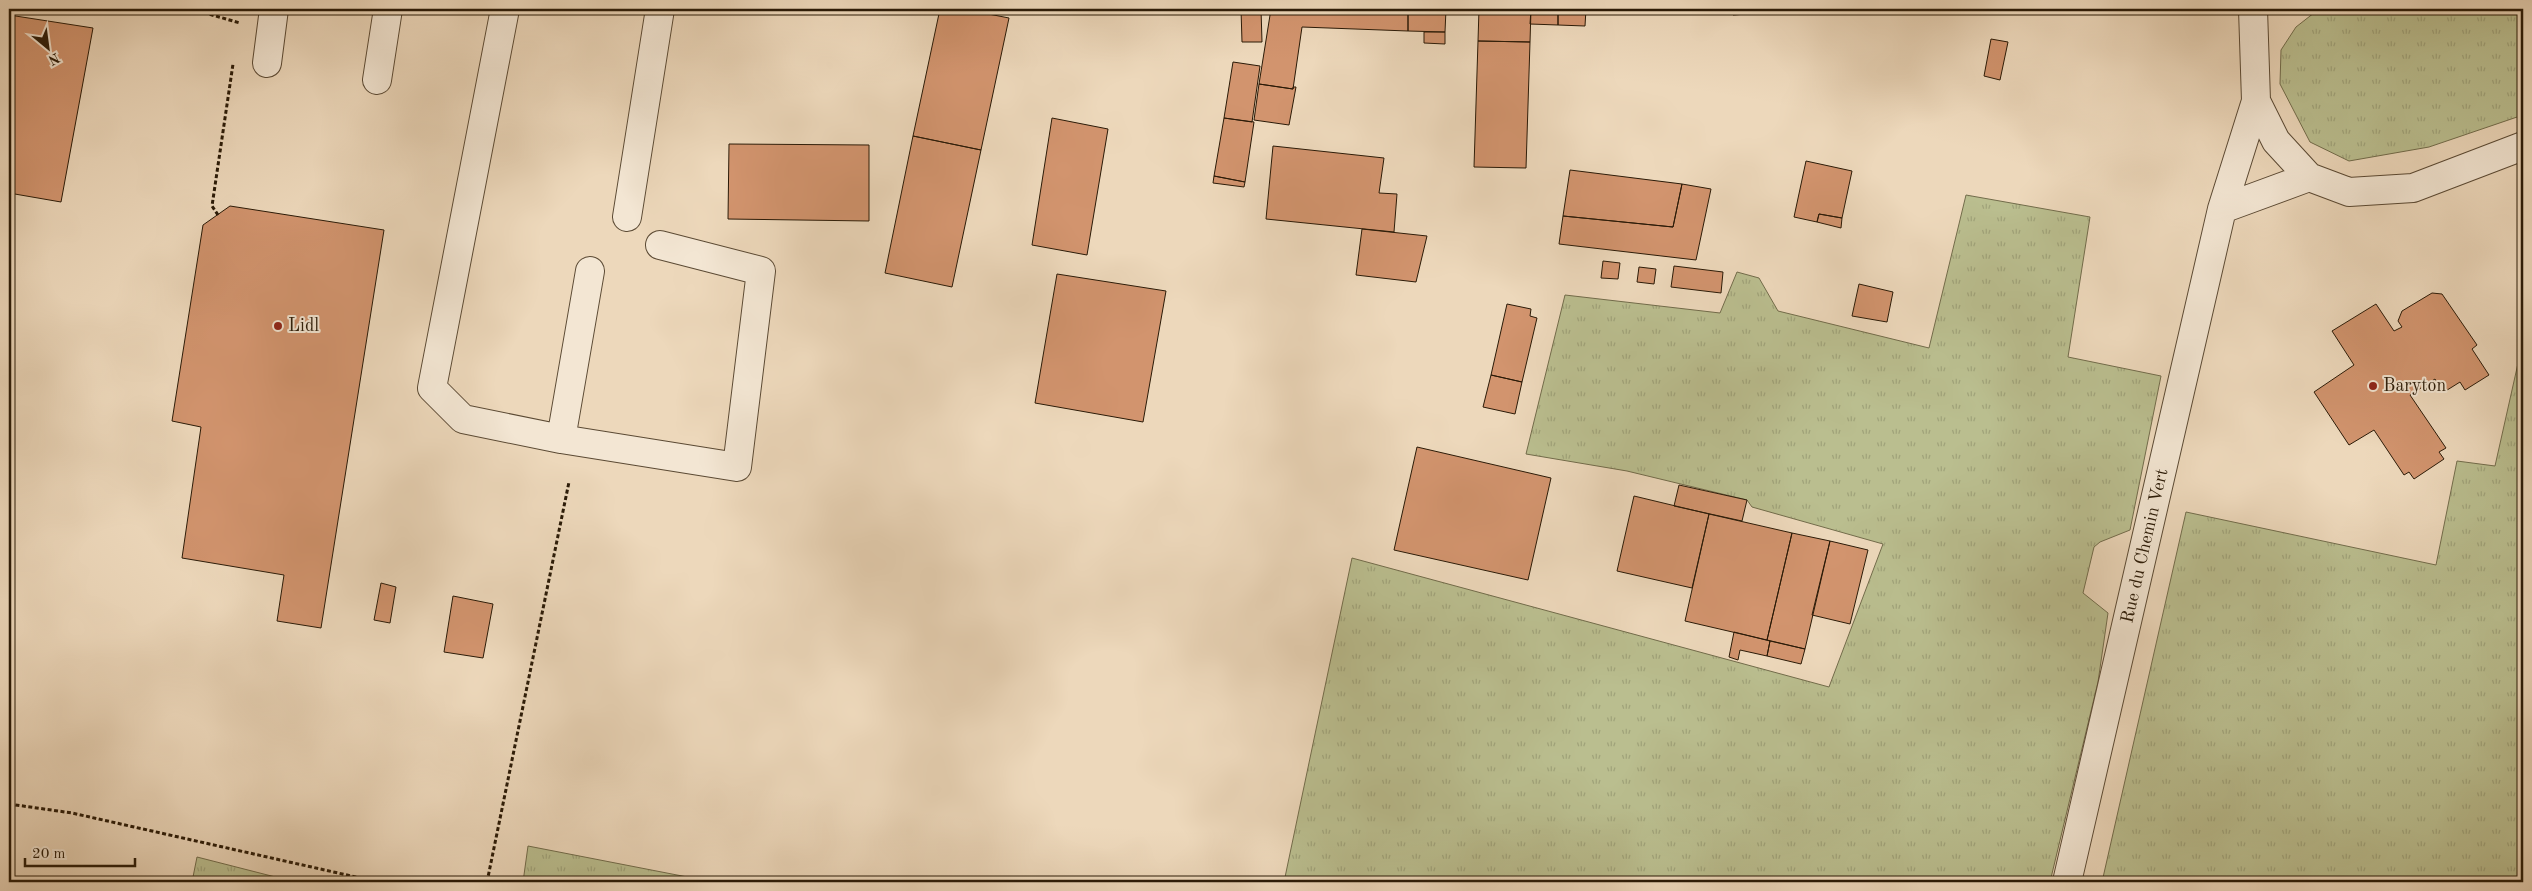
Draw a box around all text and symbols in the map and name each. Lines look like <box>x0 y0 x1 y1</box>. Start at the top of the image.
north arrow <box>22 22 72 72</box>
text: N <box>45 50 62 67</box>
place label: Lidl <box>288 317 319 335</box>
marker: Lidl <box>272 320 284 332</box>
place label: Baryton <box>2383 377 2446 395</box>
marker: Baryton <box>2367 380 2379 392</box>
street label: Rue du Chemin Vert <box>2118 467 2172 625</box>
scale bar <box>25 836 135 868</box>
text: 20 m <box>32 847 66 862</box>

